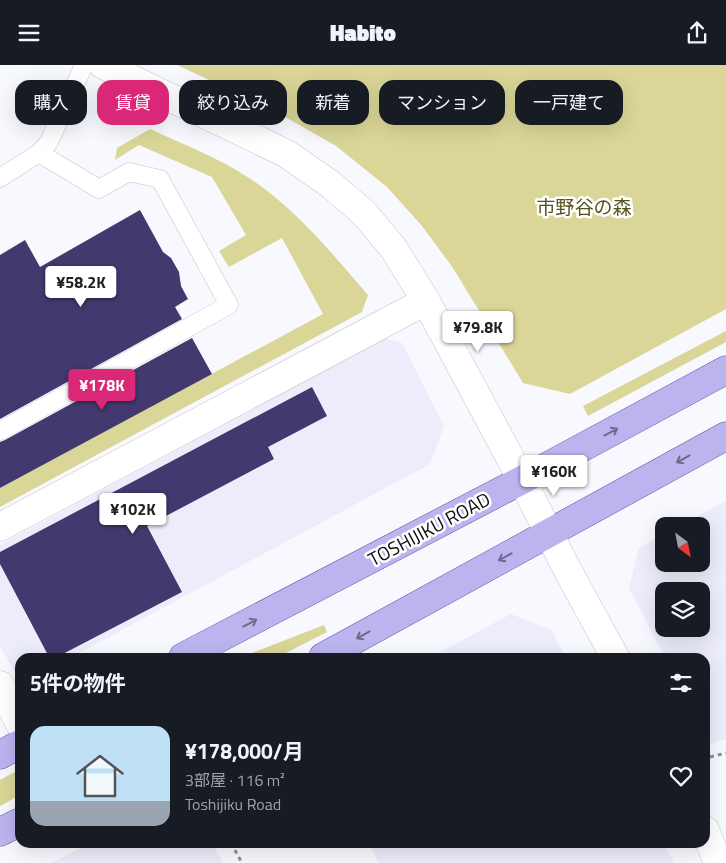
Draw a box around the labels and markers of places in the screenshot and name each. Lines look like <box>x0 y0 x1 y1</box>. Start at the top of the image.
pin: ¥58.2K <box>40 265 122 308</box>
pin: ¥79.8K <box>437 311 519 353</box>
pin: ¥178K <box>67 369 137 411</box>
pin: ¥160K <box>519 455 589 497</box>
pin: ¥102K <box>98 493 168 535</box>

